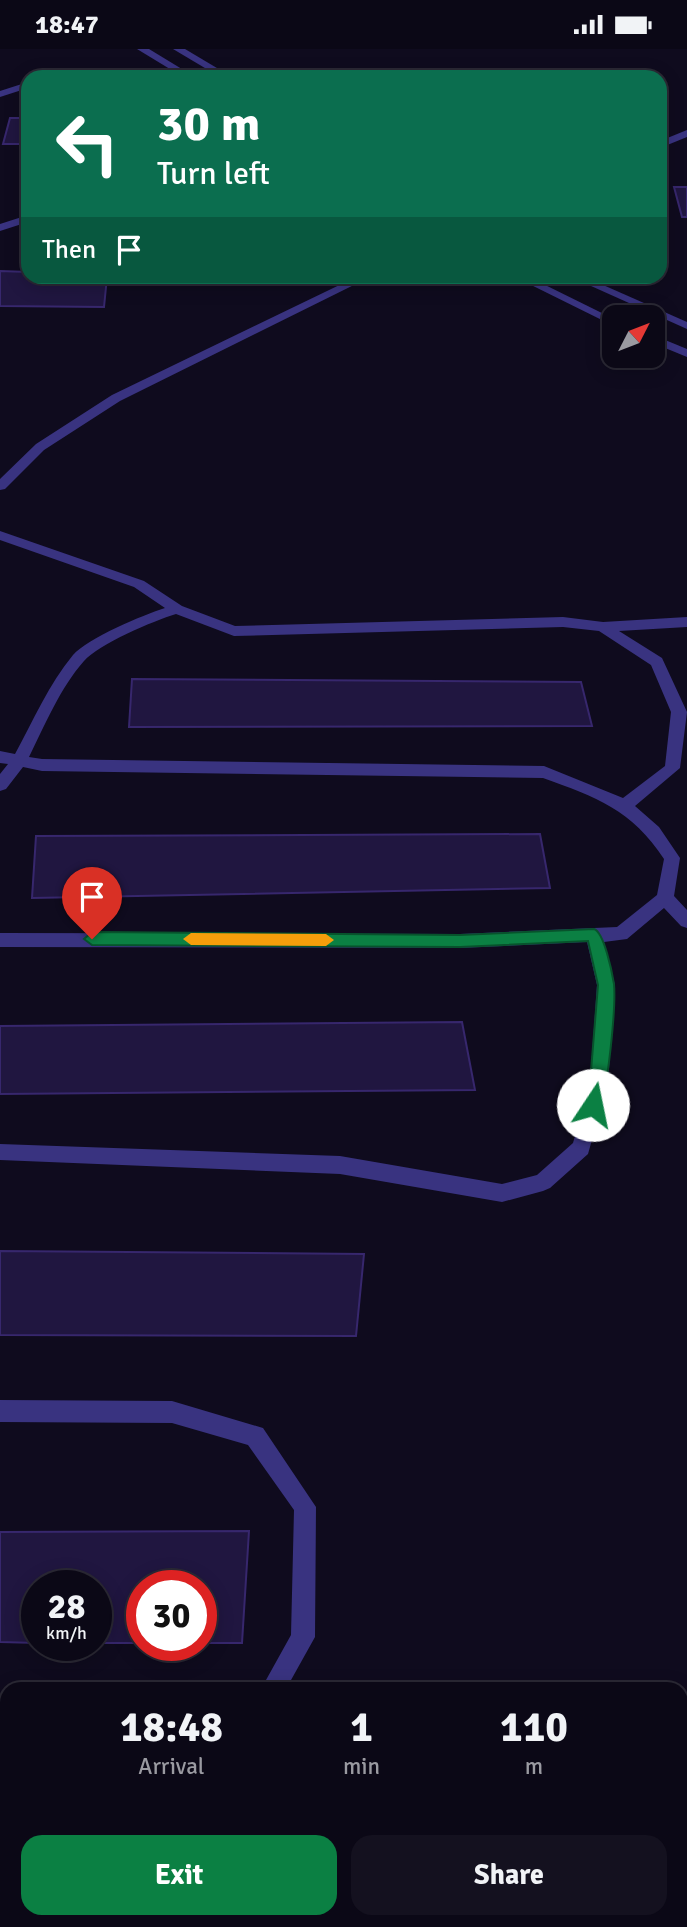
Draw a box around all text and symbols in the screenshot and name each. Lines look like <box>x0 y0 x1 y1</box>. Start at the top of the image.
text: 18:47 <box>35 9 99 41</box>
text: 30 m <box>157 94 260 154</box>
icon: left <box>42 98 133 189</box>
text: Turn left <box>157 154 270 193</box>
icon: arrive <box>110 231 148 269</box>
text: Then <box>42 234 96 266</box>
north arrow <box>602 305 665 367</box>
map controls <box>602 305 665 368</box>
pin <box>62 867 122 939</box>
icon: arrive <box>73 878 111 916</box>
position arrow <box>556 1068 630 1142</box>
speed limit sign: 30 <box>126 1570 217 1661</box>
text: 28 <box>48 1585 85 1628</box>
text: km/h <box>46 1622 87 1644</box>
text: 18:48 <box>120 1702 223 1753</box>
text: 1 <box>350 1702 373 1753</box>
text: 110 <box>500 1702 568 1753</box>
text: Arrival <box>138 1752 205 1781</box>
text: min <box>343 1752 380 1781</box>
text: m <box>525 1752 543 1781</box>
button: Exit <box>21 1835 337 1915</box>
button: Share <box>351 1835 667 1915</box>

